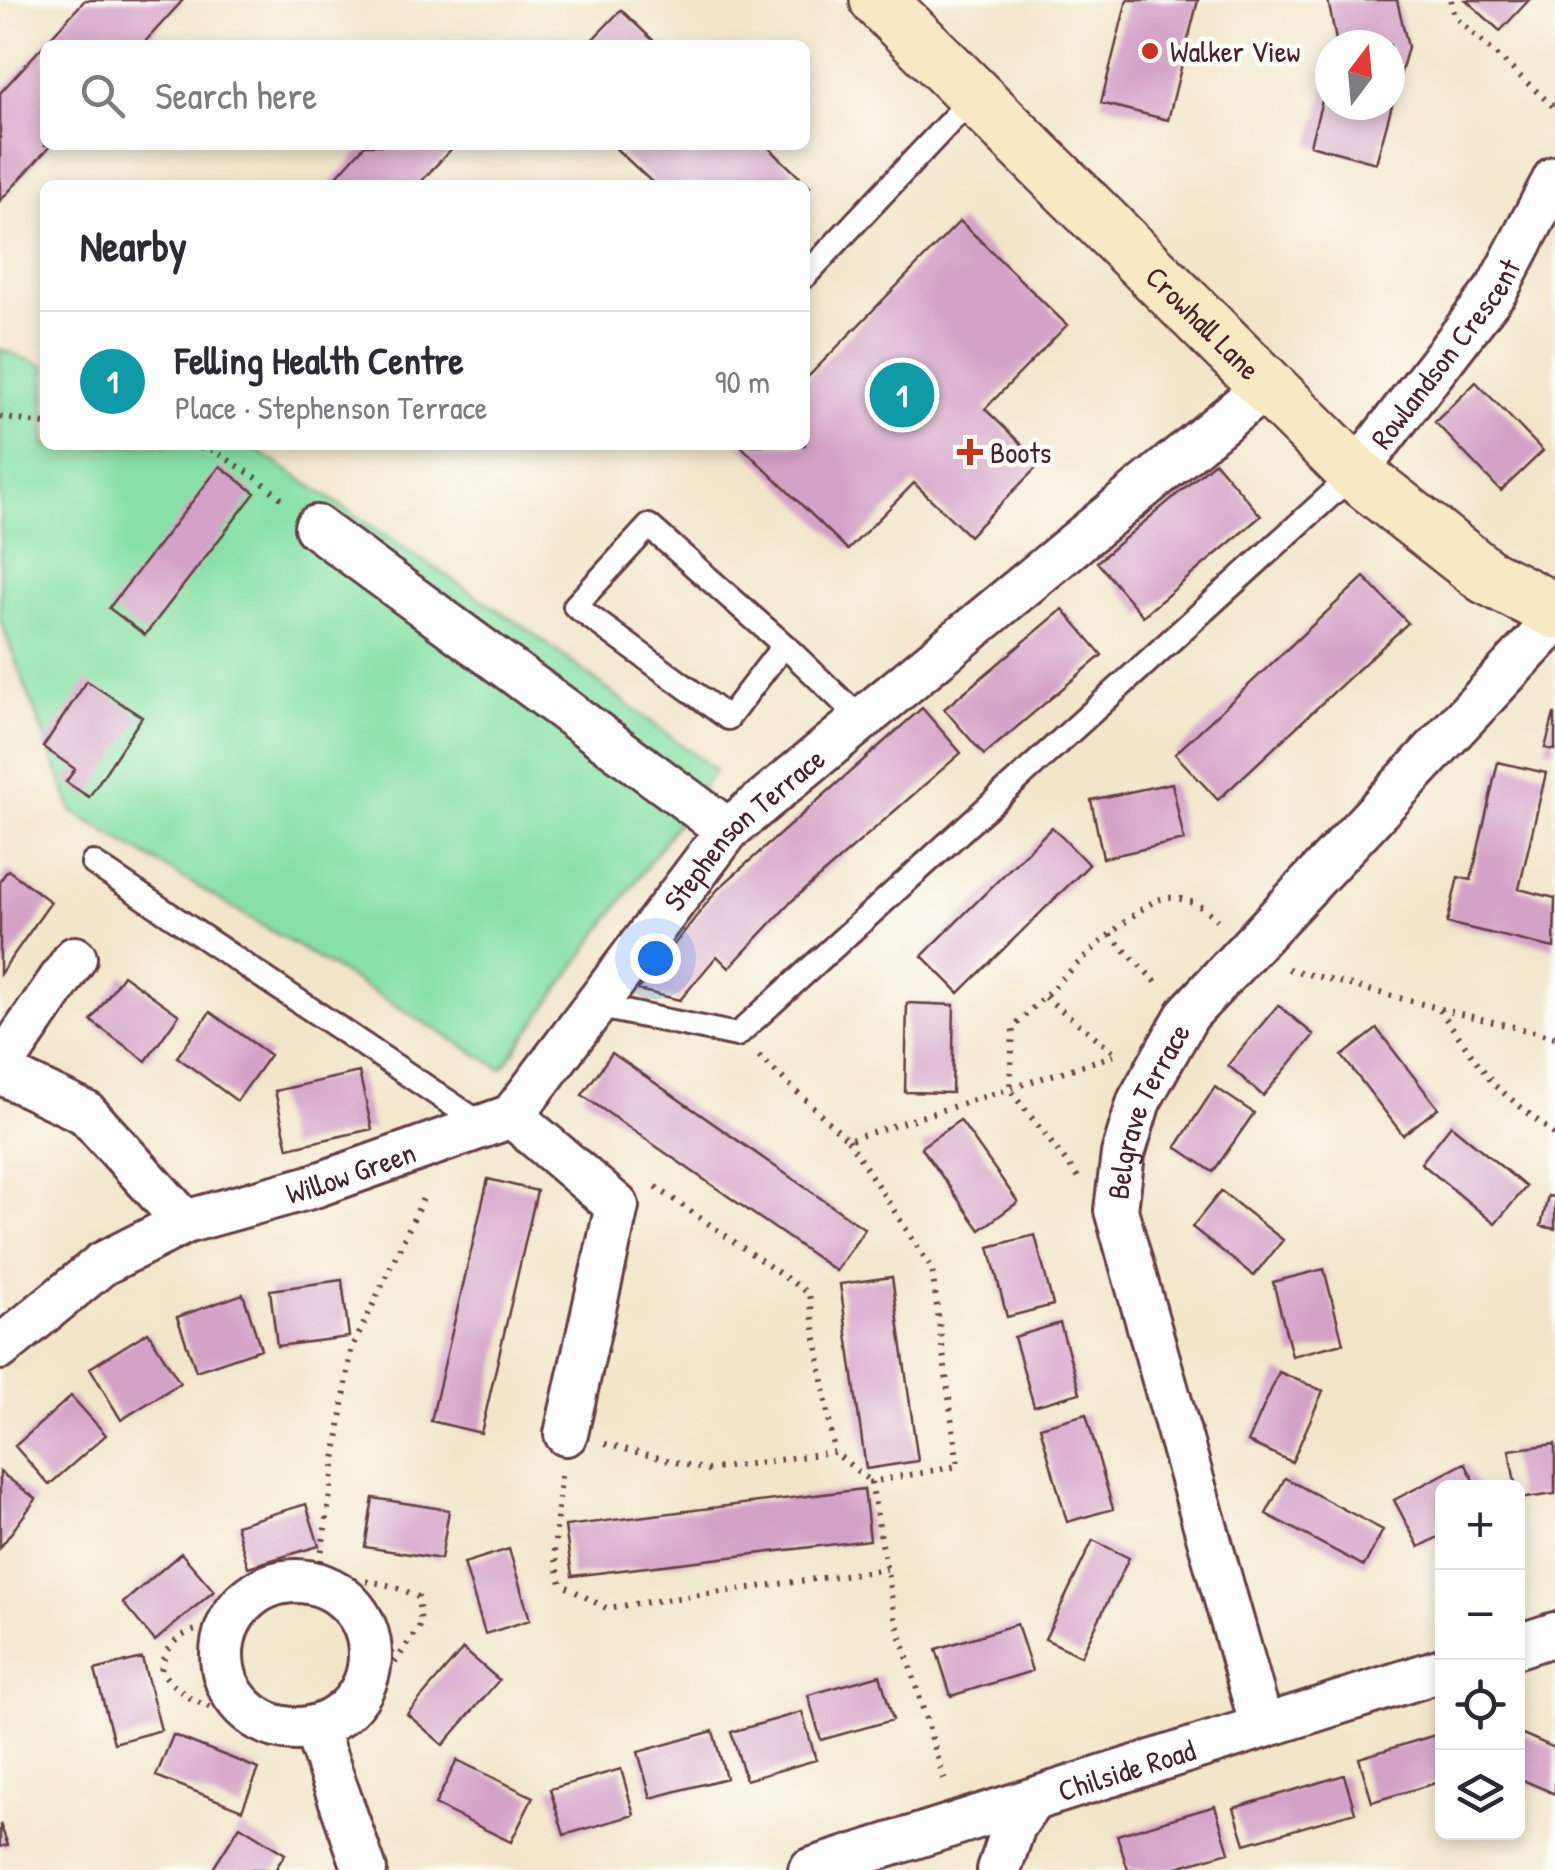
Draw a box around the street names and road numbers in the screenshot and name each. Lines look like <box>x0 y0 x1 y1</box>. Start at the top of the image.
street label: Rowlandson Crescent <box>1361 251 1530 457</box>
street label: Crowhall Lane <box>1137 257 1269 388</box>
street label: Stephenson Terrace <box>654 739 833 919</box>
street label: Belgrave Terrace <box>1098 1016 1199 1201</box>
street label: Willow Green <box>281 1132 421 1213</box>
street label: Chilside Road <box>1053 1729 1200 1810</box>

